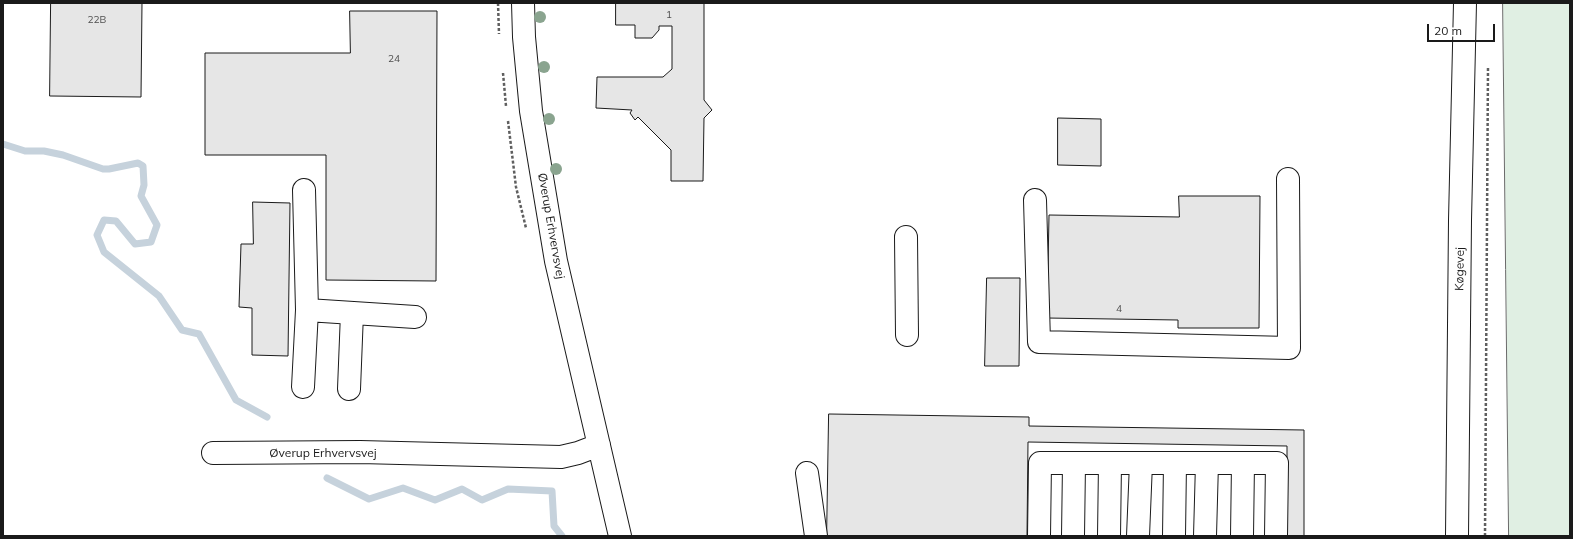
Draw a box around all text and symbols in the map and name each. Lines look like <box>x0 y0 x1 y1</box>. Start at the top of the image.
house number: 1 <box>666 9 672 21</box>
house number: 22B <box>88 14 106 26</box>
scale bar <box>1429 16 1497 42</box>
text: 20 m <box>1434 23 1462 38</box>
house number: 24 <box>388 53 400 65</box>
street label: Øverup Erhvervsvej <box>535 172 567 280</box>
street label: Køgevej <box>1452 247 1468 291</box>
house number: 4 <box>1116 303 1122 315</box>
street label: Øverup Erhvervsvej <box>269 446 377 460</box>

